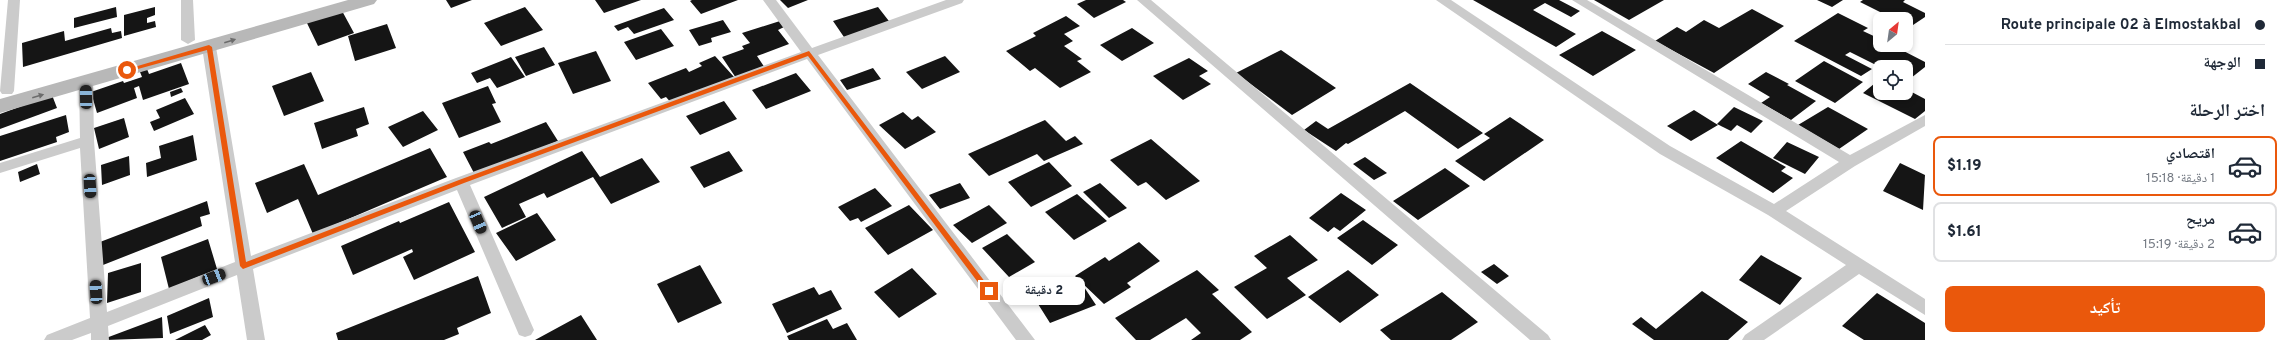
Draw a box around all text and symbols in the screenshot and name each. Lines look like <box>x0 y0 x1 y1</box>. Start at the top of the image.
north arrow <box>1873 12 1913 52</box>
map controls <box>1873 12 1913 100</box>
text: Route principale 02 à Elmostakbal <box>2001 16 2241 35</box>
one-way arrow <box>224 38 236 44</box>
text: الوجهة <box>2203 54 2241 73</box>
button: locate <box>1873 60 1913 100</box>
route start <box>118 61 136 79</box>
car <box>80 85 92 109</box>
one-way arrow <box>32 93 44 99</box>
text: اختر الرحلة <box>2190 100 2265 123</box>
text: اقتصادي <box>2166 145 2215 164</box>
icon: car <box>2227 148 2263 184</box>
text: $1.19 <box>1947 157 1982 176</box>
text: 1 دقيقة · 15:18 <box>2146 171 2215 187</box>
car <box>83 174 97 198</box>
car <box>468 209 488 235</box>
text: مريح <box>2186 211 2215 230</box>
icon: car <box>2227 214 2263 250</box>
text: $1.61 <box>1947 223 1982 242</box>
text: 2 دقيقة · 15:19 <box>2143 237 2215 253</box>
car <box>201 267 227 287</box>
callout: 2 دقيقة <box>1003 277 1085 305</box>
car <box>89 280 103 304</box>
route end <box>980 282 998 300</box>
text: 2 دقيقة <box>1025 283 1063 299</box>
button: تأكيد <box>1945 286 2265 332</box>

